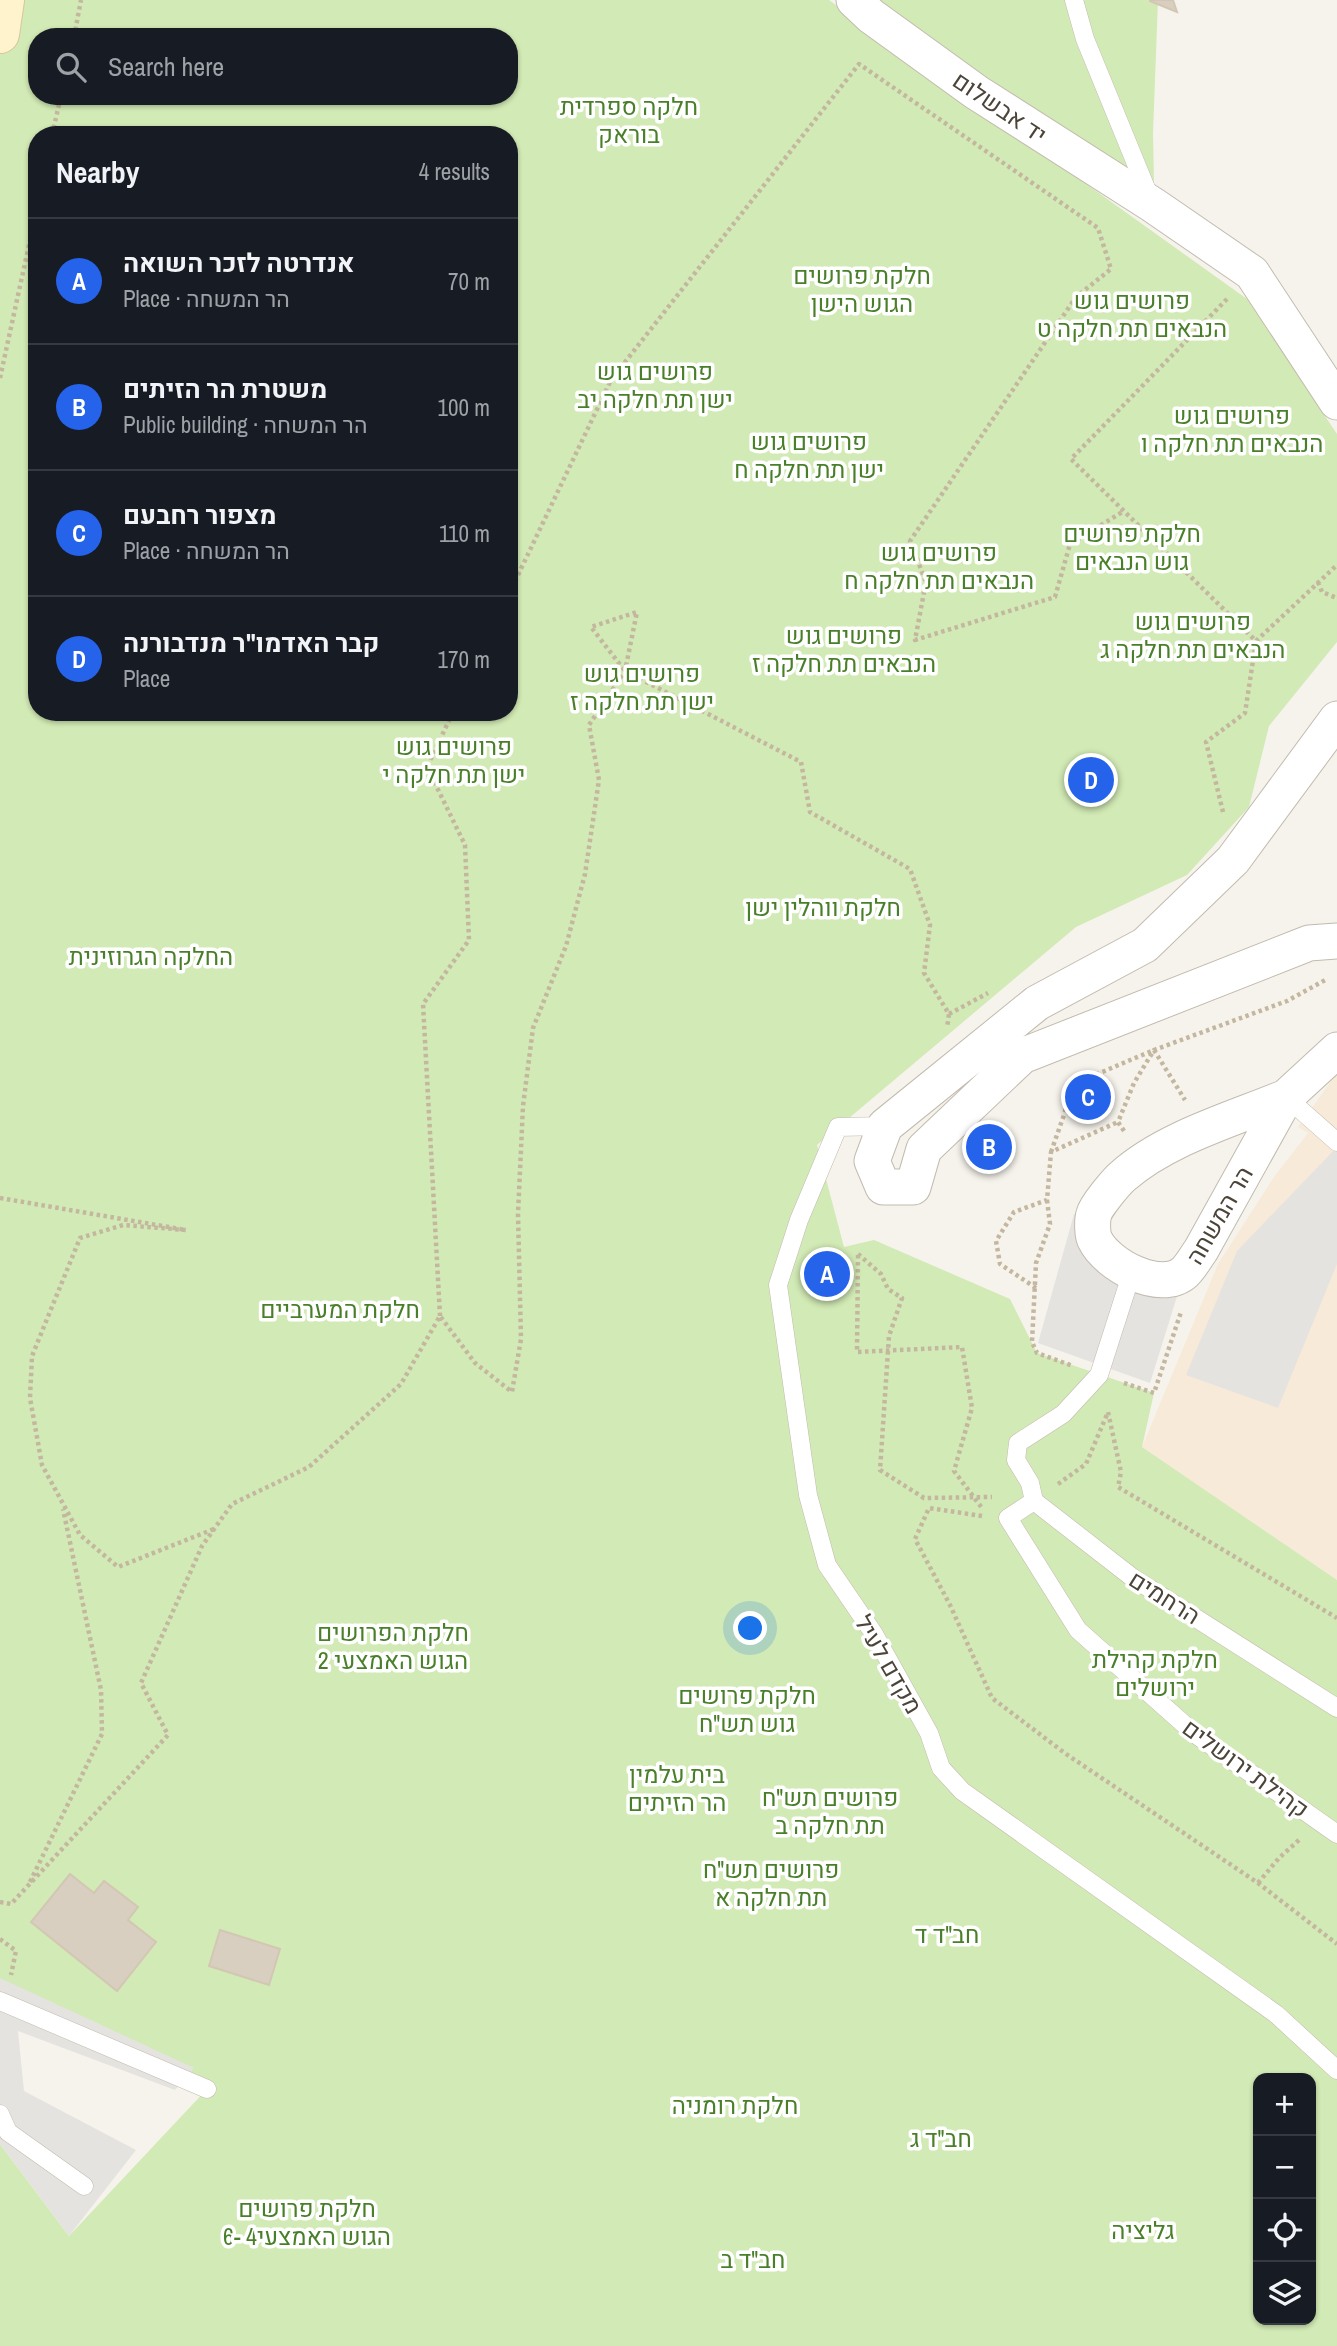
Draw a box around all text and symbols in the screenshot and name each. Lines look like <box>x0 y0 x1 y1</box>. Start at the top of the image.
search box <box>28 28 518 105</box>
icon: search <box>52 48 90 86</box>
text: Search here <box>108 49 224 84</box>
street label: יד אבשלום <box>947 64 1053 150</box>
park label: חלקה ספרדית בוראק <box>560 90 698 150</box>
text: Nearby <box>56 152 139 192</box>
text: 4 results <box>419 156 490 187</box>
text: אנדרטה לזכר השואה <box>123 245 354 280</box>
park label: חלקת פרושים הגוש הישן <box>793 259 931 319</box>
text: A <box>72 266 86 297</box>
text: 70 m <box>448 266 490 297</box>
text: Place · הר המשחה <box>123 283 290 314</box>
park label: פרושים גוש הנבאים תת חלקה ט <box>1037 284 1227 344</box>
park label: פרושים גוש ישן תת חלקה יב <box>577 355 733 415</box>
text: משטרת הר הזיתים <box>123 371 327 406</box>
text: B <box>72 392 86 423</box>
text: 100 m <box>438 392 490 423</box>
park label: פרושים גוש הנבאים תת חלקה ו <box>1141 399 1323 459</box>
text: Public building · הר המשחה <box>123 409 367 440</box>
park label: פרושים גוש ישן תת חלקה ח <box>734 425 884 485</box>
text: מצפור רחבעם <box>123 497 276 532</box>
park label: חלקת פרושים גוש הנבאים <box>1063 517 1201 577</box>
text: C <box>72 518 86 549</box>
text: 110 m <box>439 518 490 549</box>
text: Place · הר המשחה <box>123 535 290 566</box>
park label: פרושים גוש הנבאים תת חלקה ח <box>844 536 1034 596</box>
park label: פרושים גוש הנבאים תת חלקה ג <box>1101 605 1285 665</box>
park label: פרושים גוש הנבאים תת חלקה ז <box>752 619 936 679</box>
text: קבר האדמו"ר מנדבורנה <box>123 625 379 660</box>
text: D <box>72 644 86 675</box>
text: 170 m <box>438 644 490 675</box>
park label: פרושים גוש ישן תת חלקה ז <box>570 657 714 717</box>
text: Place <box>123 663 170 694</box>
park label: פרושים גוש ישן תת חלקה י <box>383 730 525 790</box>
pin: D <box>1068 754 1114 806</box>
park label: חלקת ווהלין ישן <box>745 891 901 923</box>
park label: החלקה הגרוזינית <box>69 940 233 972</box>
pin: C <box>1065 1071 1111 1123</box>
pin: B <box>966 1121 1012 1173</box>
street label: הר המשחה <box>1178 1160 1260 1270</box>
pin: A <box>804 1248 850 1300</box>
park label: חלקת המערביים <box>260 1293 420 1325</box>
street label: הרחמים <box>1123 1563 1207 1631</box>
street label: מקדם לעיל <box>848 1609 930 1719</box>
your location <box>733 1611 767 1645</box>
park label: חלקת הפרושים הגוש האמצעי 2 <box>317 1616 469 1676</box>
park label: חלקת קהילת ירושלים <box>1092 1643 1218 1703</box>
park label: חלקת פרושים גוש תש"ח <box>678 1679 816 1739</box>
street label: קהילת ירושלים <box>1176 1711 1316 1825</box>
park label: בית עלמין הר הזיתים <box>628 1758 726 1818</box>
park label: פרושים תש"ח תת חלקה ב <box>762 1781 898 1841</box>
park label: פרושים תש"ח תת חלקה א <box>703 1853 839 1913</box>
park label: חב"ד ד <box>915 1918 979 1950</box>
map controls <box>1253 2073 1316 2325</box>
button: + <box>1253 2073 1316 2136</box>
park label: חלקת רומניה <box>672 2089 798 2121</box>
park label: חב"ד ג <box>910 2122 972 2154</box>
button: − <box>1253 2136 1316 2199</box>
park label: חלקת פרושים הגוש האמצעי4 -6 <box>223 2192 391 2252</box>
button: locate <box>1253 2199 1316 2262</box>
park label: גליציה <box>1111 2214 1175 2246</box>
park label: חב"ד ב <box>721 2243 785 2275</box>
button: layers <box>1253 2262 1316 2325</box>

